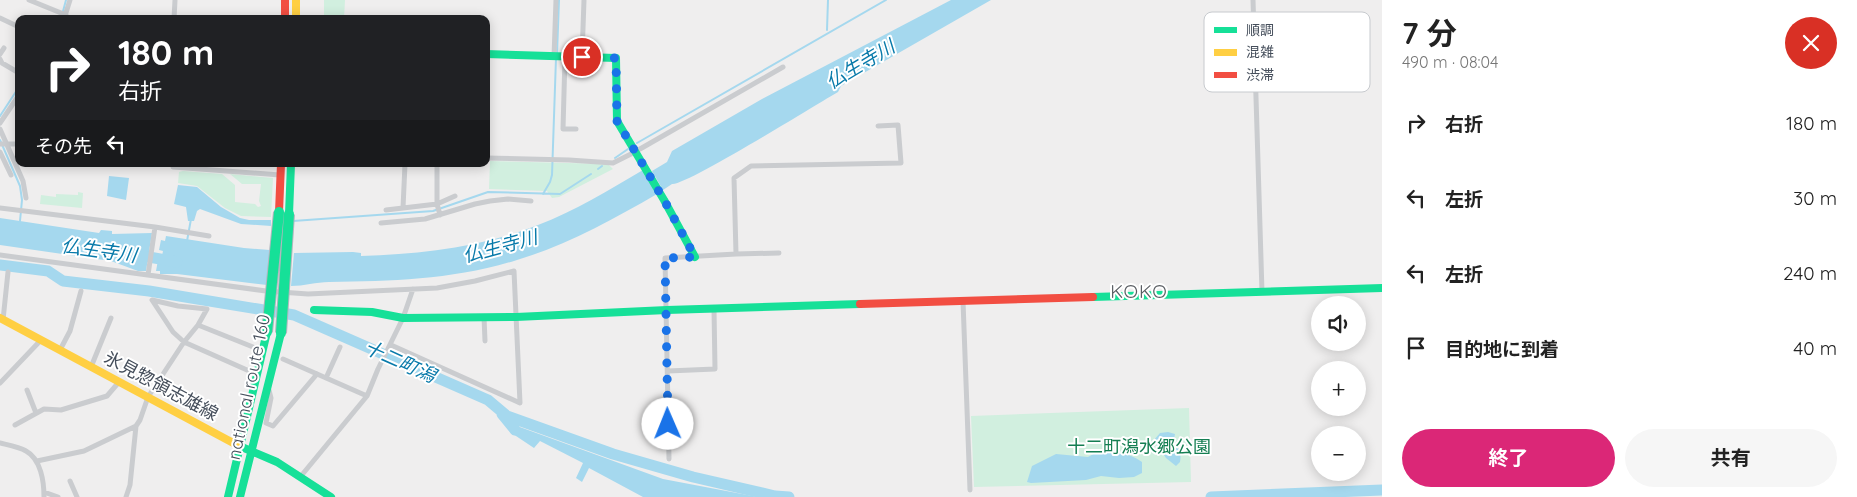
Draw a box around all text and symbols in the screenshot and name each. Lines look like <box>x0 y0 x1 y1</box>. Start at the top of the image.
legend <box>1204 12 1370 92</box>
text: 7 分 <box>1402 14 1457 52</box>
button: close <box>1785 17 1837 69</box>
text: 順調 <box>1246 21 1274 39</box>
text: 180 m <box>118 30 214 74</box>
water label: 仏生寺川 <box>821 33 900 94</box>
icon: right <box>35 35 100 100</box>
pin <box>561 36 603 78</box>
icon: arrive <box>568 43 596 71</box>
text: 混雑 <box>1246 43 1274 61</box>
text: 490 m · 08:04 <box>1402 52 1498 72</box>
text: 渋滞 <box>1246 66 1274 84</box>
text: 右折 <box>118 77 162 105</box>
icon: right <box>1402 109 1430 137</box>
text: 180 m <box>1786 111 1837 135</box>
text: 右折 <box>1445 112 1483 136</box>
icon: left <box>102 130 130 158</box>
text: その先 <box>35 134 92 158</box>
icon: left <box>1402 184 1430 212</box>
text: 30 m <box>1793 186 1837 210</box>
text: 左折 <box>1445 187 1483 211</box>
water label: 仏生寺川 <box>460 224 542 267</box>
water label: 仏生寺川 <box>60 233 140 267</box>
icon: left <box>1402 259 1430 287</box>
text: 240 m <box>1783 261 1837 285</box>
text: 左折 <box>1445 262 1483 286</box>
district label: KOKO <box>1110 279 1168 303</box>
map controls <box>1311 296 1366 481</box>
button: sound <box>1311 296 1366 351</box>
street label: national route 160 <box>222 312 275 462</box>
icon: arrive <box>1402 334 1430 362</box>
water label: 十二町潟 <box>360 335 441 388</box>
text: 40 m <box>1793 336 1837 360</box>
text: 目的地に到着 <box>1445 337 1559 361</box>
street label: 氷見惣領志雄線 <box>100 346 222 425</box>
button: + <box>1311 361 1366 416</box>
position arrow <box>641 397 693 449</box>
button: − <box>1311 426 1366 481</box>
button: 終了 <box>1402 429 1615 487</box>
button: 共有 <box>1625 429 1837 487</box>
park label: 十二町潟水郷公園 <box>1067 435 1211 458</box>

